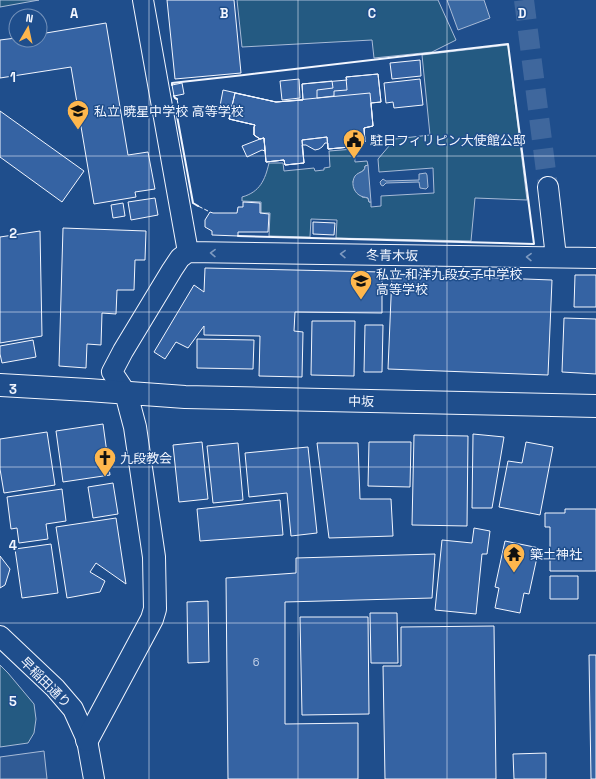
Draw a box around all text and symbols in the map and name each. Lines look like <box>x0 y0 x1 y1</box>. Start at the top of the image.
text: A <box>70 5 79 22</box>
text: B <box>220 5 229 22</box>
text: C <box>368 5 376 22</box>
text: D <box>518 5 527 22</box>
north arrow <box>8 8 48 48</box>
text: N <box>25 11 34 26</box>
text: 1 <box>10 69 16 86</box>
school or university icon: 私立 暁星中学校 高等学校 <box>65 98 91 131</box>
place label: 私立 暁星中学校 高等学校 <box>94 103 244 120</box>
public building icon: 駐日フィリピン大使館公邸 <box>341 127 367 160</box>
place label: 駐日フィリピン大使館公邸 <box>370 132 526 149</box>
text: 2 <box>9 225 17 242</box>
street label: 冬青木坂 <box>366 247 418 264</box>
one-way arrow <box>210 248 216 257</box>
one-way arrow <box>340 250 346 259</box>
one-way arrow <box>526 253 532 261</box>
place label: 私立 和洋九段女子中学校 高等学校 <box>376 266 522 298</box>
school or university icon: 私立 和洋九段女子中学校 高等学校 <box>348 268 374 301</box>
text: 3 <box>9 381 17 398</box>
street label: 中坂 <box>348 393 374 410</box>
church icon: 九段教会 <box>92 445 118 478</box>
place label: 九段教会 <box>120 450 172 467</box>
text: 4 <box>9 537 17 554</box>
temple icon: 築土神社 <box>501 541 527 574</box>
place label: 築土神社 <box>530 546 582 563</box>
street label: 早稲田通り <box>17 653 75 711</box>
house number: 6 <box>253 655 260 669</box>
text: 5 <box>9 693 17 710</box>

